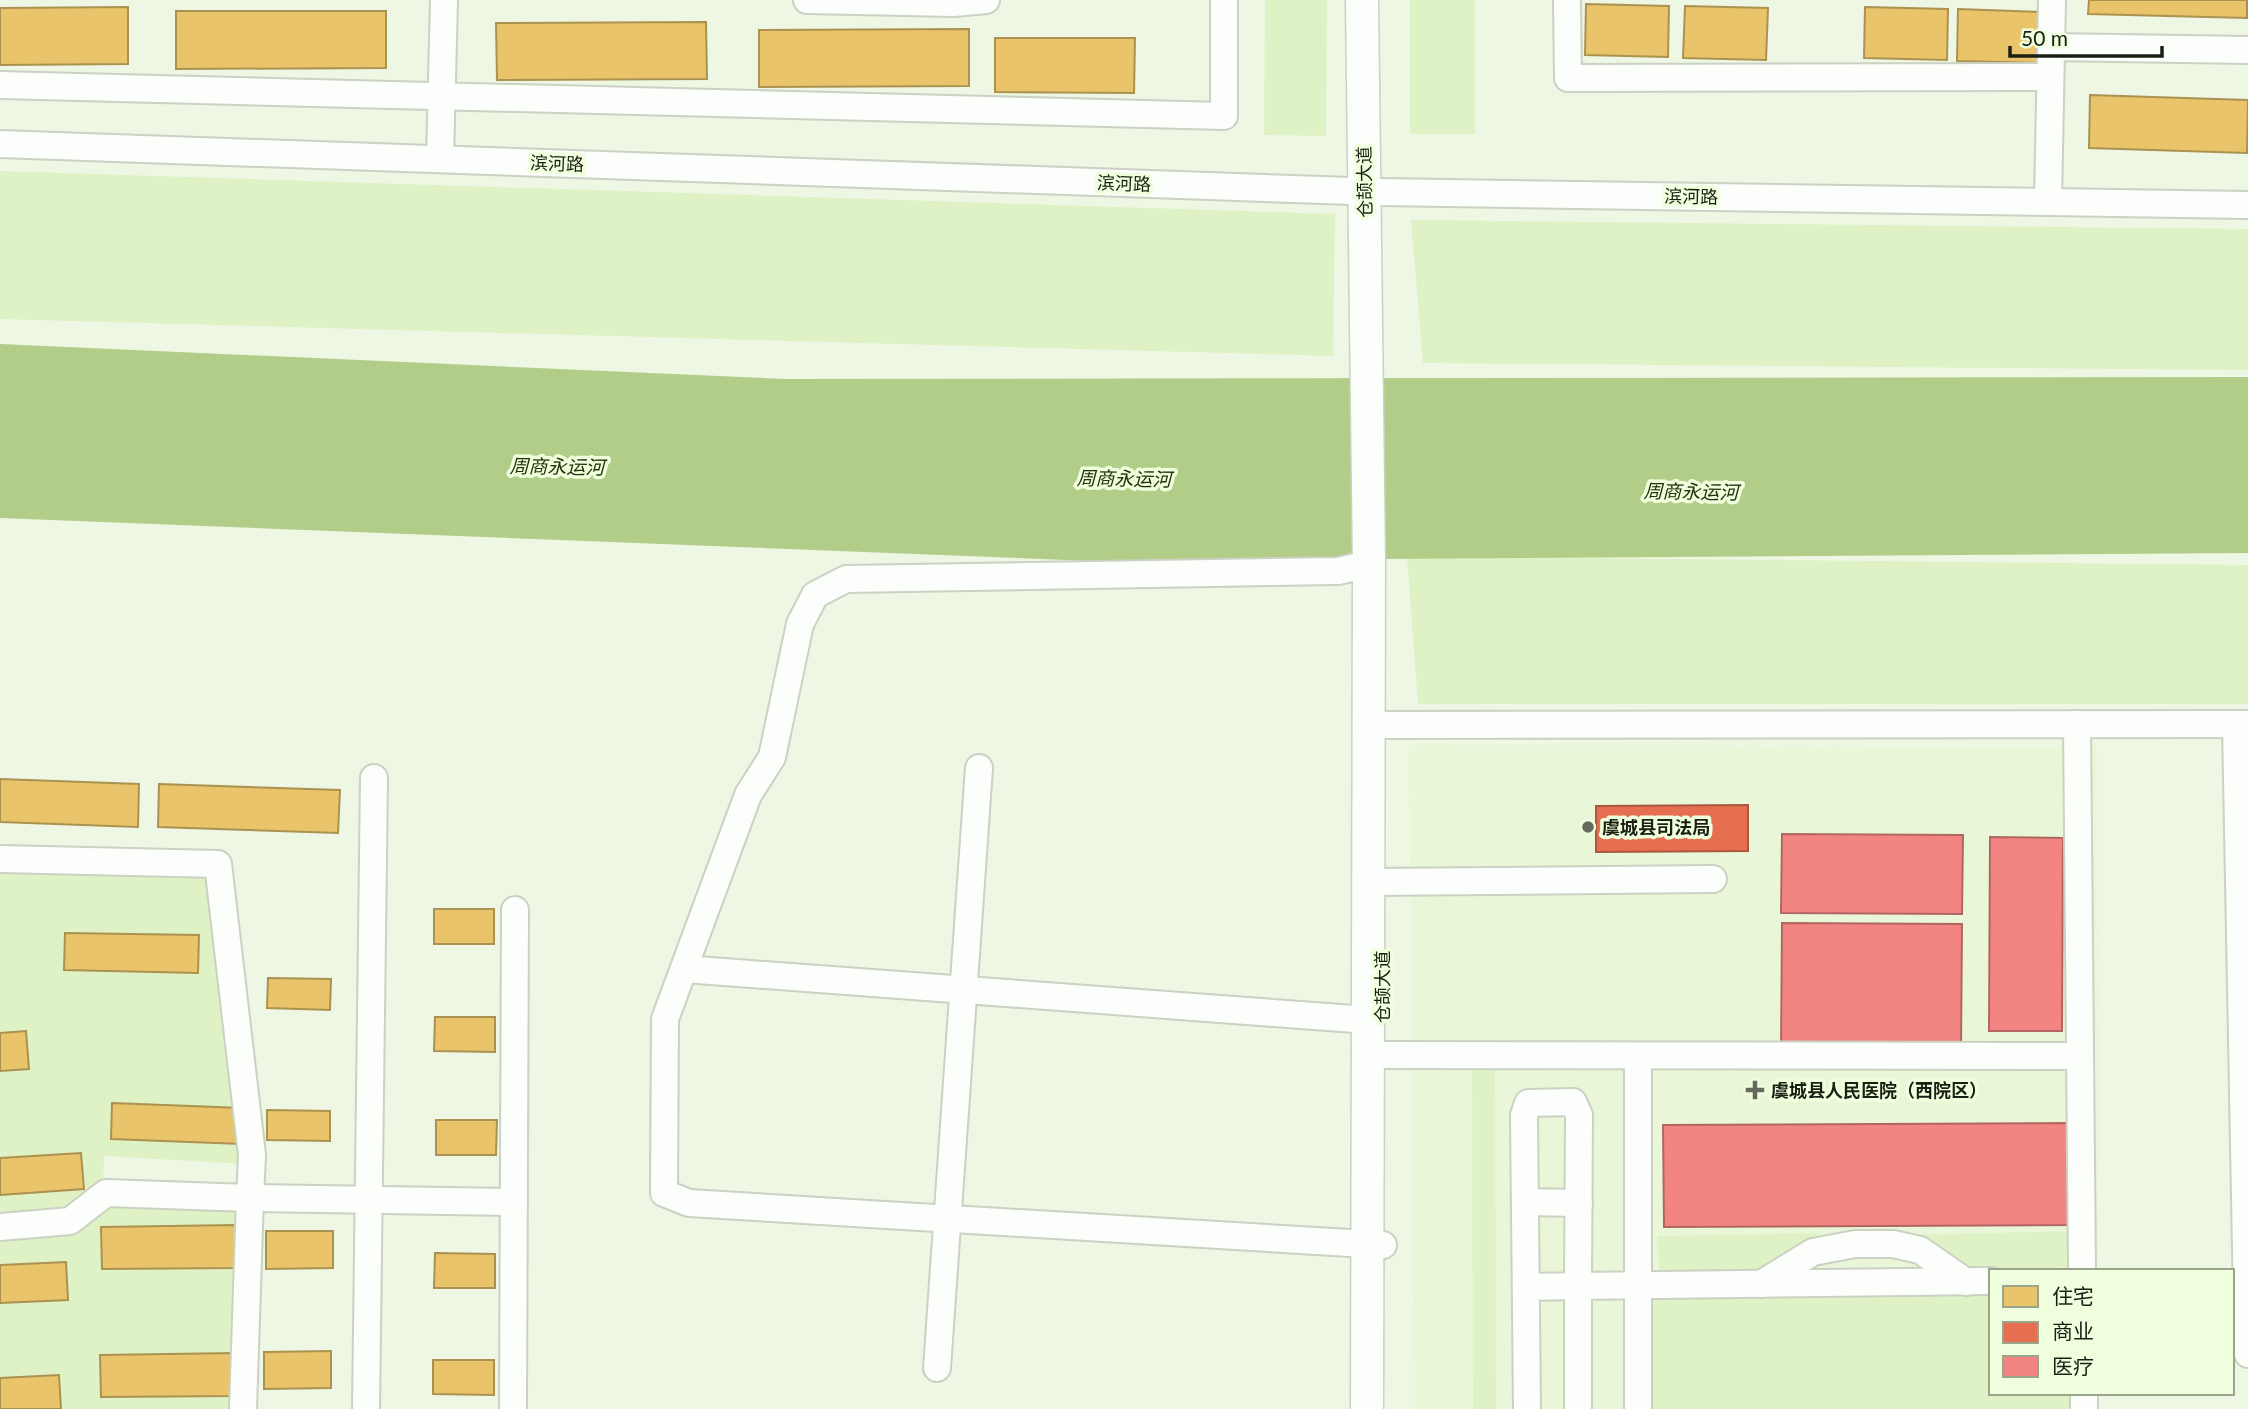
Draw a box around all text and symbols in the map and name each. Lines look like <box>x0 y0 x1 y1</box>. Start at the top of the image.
scale bar <box>2010 14 2162 58</box>
text: 50 m <box>2021 25 2068 50</box>
street label: 仓颉大道 <box>1352 146 1376 218</box>
street label: 滨河路 <box>530 151 584 175</box>
street label: 滨河路 <box>1097 171 1151 195</box>
street label: 滨河路 <box>1664 185 1718 207</box>
water label: 周商永运河 <box>509 454 609 478</box>
water label: 周商永运河 <box>1076 466 1176 490</box>
water label: 周商永运河 <box>1643 479 1743 503</box>
place label: 虞城县司法局 <box>1602 816 1710 838</box>
marker: 虞城县司法局 <box>1580 819 1596 835</box>
street label: 仓颉大道 <box>1371 951 1393 1023</box>
place label: 虞城县人民医院（西院区） <box>1771 1079 1987 1101</box>
marker: 虞城县人民医院（西院区） <box>1745 1080 1765 1100</box>
legend <box>1989 1269 2234 1395</box>
text: 住宅 <box>2052 1283 2094 1308</box>
text: 商业 <box>2052 1318 2094 1343</box>
text: 医疗 <box>2052 1353 2094 1378</box>

